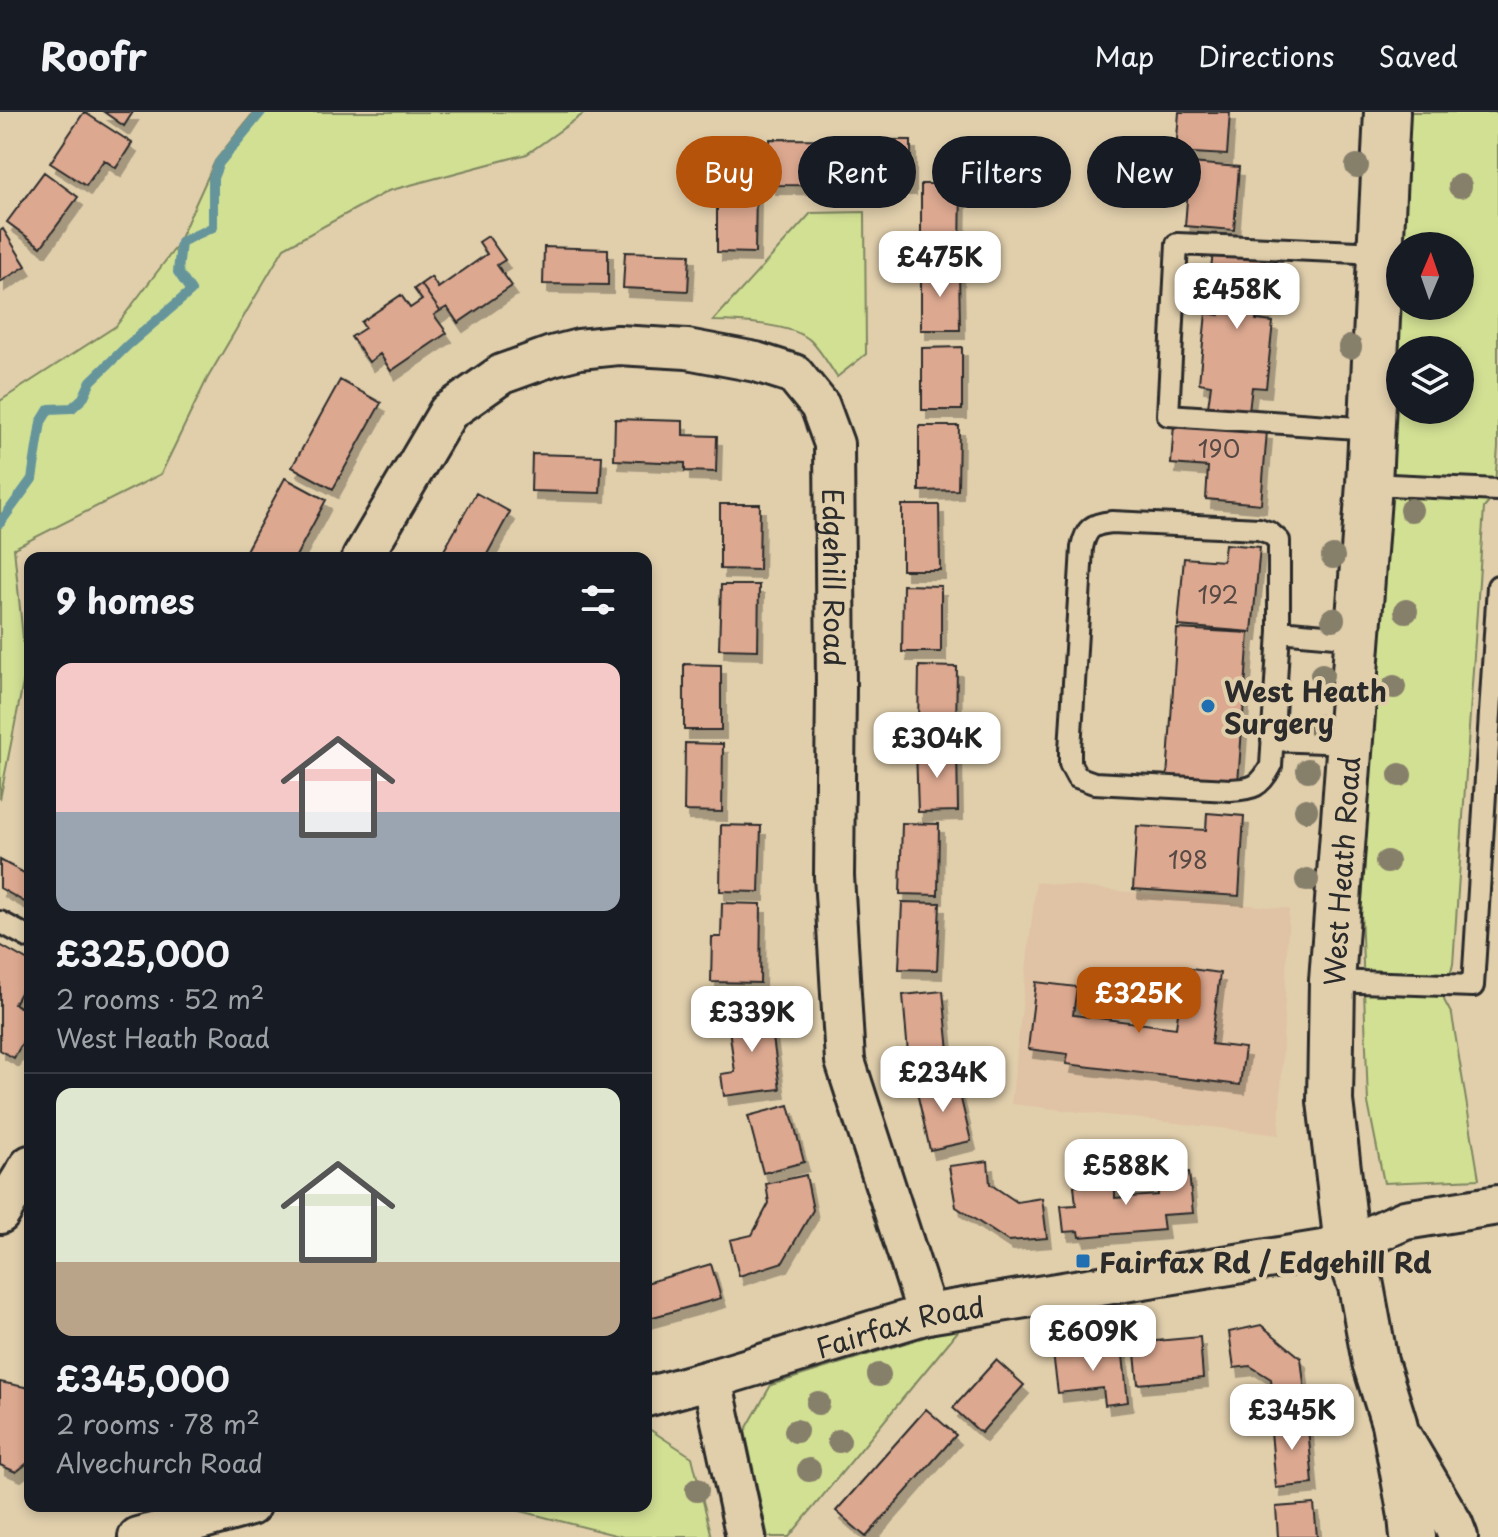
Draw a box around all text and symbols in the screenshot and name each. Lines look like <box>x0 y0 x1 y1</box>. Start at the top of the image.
text: Roofr <box>40 27 147 84</box>
text: Map <box>1095 34 1154 77</box>
text: Directions <box>1198 34 1335 77</box>
text: Saved <box>1379 34 1458 77</box>
chip: Buy <box>676 136 782 208</box>
chip: Rent <box>798 136 916 208</box>
chip: Filters <box>932 136 1071 208</box>
chip: New <box>1087 136 1201 208</box>
pin: £475K <box>884 231 996 299</box>
north arrow <box>1386 232 1474 320</box>
map controls <box>1386 232 1474 424</box>
text: £475K <box>897 237 983 276</box>
pin: £458K <box>1181 263 1293 331</box>
text: £458K <box>1193 269 1281 308</box>
button: layers <box>1386 336 1474 424</box>
house number: 190 <box>1198 430 1240 466</box>
street label: Edgehill Road <box>813 488 857 667</box>
text: 9 homes <box>56 574 195 626</box>
house number: 192 <box>1197 576 1239 612</box>
icon: filters <box>576 578 620 622</box>
place label: West Heath Surgery <box>1224 669 1387 744</box>
marker: West Heath Surgery <box>1199 697 1217 715</box>
pin: £304K <box>881 712 993 780</box>
icon: home <box>266 715 410 859</box>
text: £304K <box>892 718 982 757</box>
street label: West Heath Road <box>1312 754 1370 988</box>
house number: 198 <box>1168 841 1208 877</box>
text: £325,000 <box>56 927 230 979</box>
pin: £325K <box>1083 967 1195 1035</box>
text: £325K <box>1095 973 1183 1012</box>
text: 2 rooms · 52 m² <box>56 979 264 1018</box>
pin: £339K <box>696 986 808 1054</box>
text: £339K <box>709 992 795 1031</box>
text: West Heath Road <box>56 1018 270 1057</box>
pin: £234K <box>887 1046 999 1114</box>
text: £234K <box>898 1052 988 1091</box>
pin: £588K <box>1070 1139 1182 1207</box>
icon: home <box>266 1140 410 1284</box>
text: £588K <box>1083 1145 1169 1184</box>
place label: Fairfax Rd / Edgehill Rd <box>1099 1240 1432 1283</box>
marker: Fairfax Rd / Edgehill Rd <box>1074 1252 1092 1270</box>
street label: Fairfax Road <box>810 1284 987 1368</box>
pin: £609K <box>1037 1305 1149 1373</box>
text: £609K <box>1048 1311 1138 1350</box>
text: £345,000 <box>56 1352 230 1404</box>
pin: £345K <box>1236 1384 1348 1452</box>
text: £345K <box>1248 1390 1336 1429</box>
text: 2 rooms · 78 m² <box>56 1404 260 1443</box>
text: Alvechurch Road <box>56 1443 263 1482</box>

